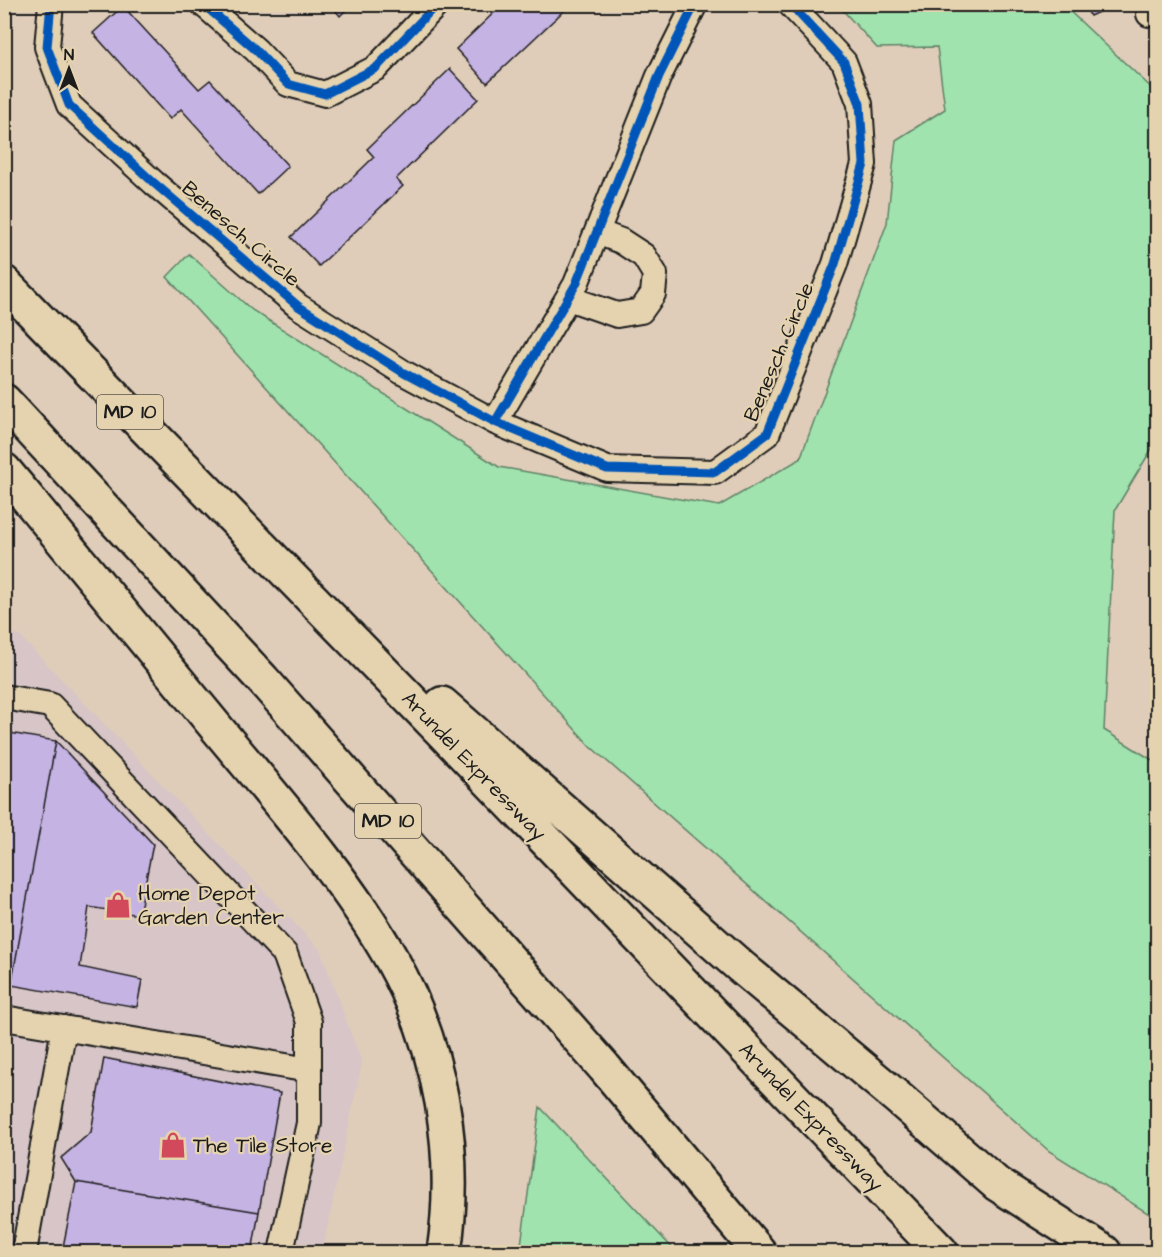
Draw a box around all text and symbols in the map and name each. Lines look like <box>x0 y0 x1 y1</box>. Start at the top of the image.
north arrow <box>39 39 99 99</box>
text: N <box>64 44 74 66</box>
street label: Benesch Circle <box>175 174 307 294</box>
street label: Benesch Circle <box>737 278 821 426</box>
road number: MD 10 <box>97 395 163 429</box>
street label: Arundel Expressway <box>394 685 553 849</box>
road number: MD 10 <box>355 804 421 838</box>
place label: Home Depot Garden Center <box>138 879 284 932</box>
shop icon: Home Depot Garden Center <box>103 890 133 920</box>
street label: Arundel Expressway <box>731 1036 890 1200</box>
shop icon: The Tile Store <box>158 1130 188 1160</box>
place label: The Tile Store <box>193 1131 332 1160</box>

